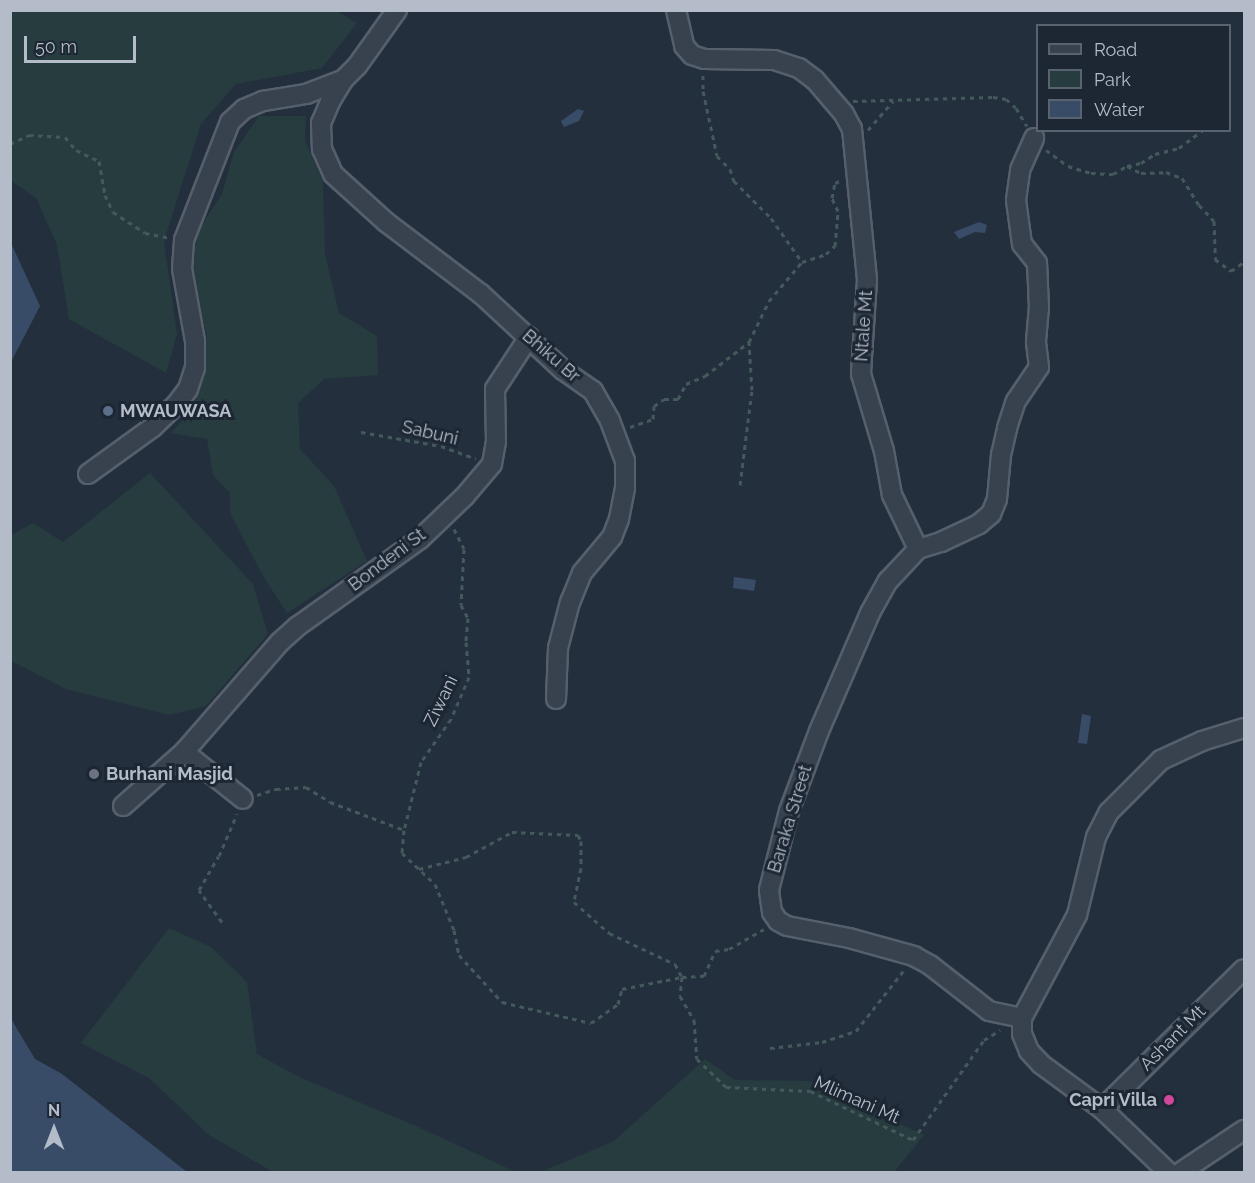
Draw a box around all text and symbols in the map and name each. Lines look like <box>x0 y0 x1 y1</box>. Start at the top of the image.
scale bar <box>27 24 140 62</box>
legend <box>1036 24 1231 132</box>
text: 50 m <box>35 36 77 57</box>
text: Road <box>1094 39 1137 60</box>
text: Park <box>1094 69 1131 90</box>
text: Water <box>1094 99 1144 120</box>
street label: Ntale Mt <box>851 290 877 362</box>
street label: Bhiku Br <box>518 325 584 387</box>
place label: MWAUWASA <box>120 400 231 422</box>
marker: MWAUWASA <box>101 404 115 418</box>
street label: Sabuni <box>400 416 460 450</box>
street label: Bondeni St <box>344 524 430 596</box>
street label: Ziwani <box>419 672 463 730</box>
street label: Baraka Street <box>763 762 817 876</box>
place label: Burhani Masjid <box>106 763 233 785</box>
marker: Burhani Masjid <box>87 767 101 781</box>
street label: Ashant Mt <box>1136 1001 1210 1075</box>
street label: Mlimani Mt <box>811 1071 903 1129</box>
place label: Capri Villa <box>1069 1089 1157 1111</box>
marker: Capri Villa <box>1162 1093 1176 1107</box>
north arrow <box>24 1099 84 1159</box>
text: N <box>48 1101 60 1120</box>

